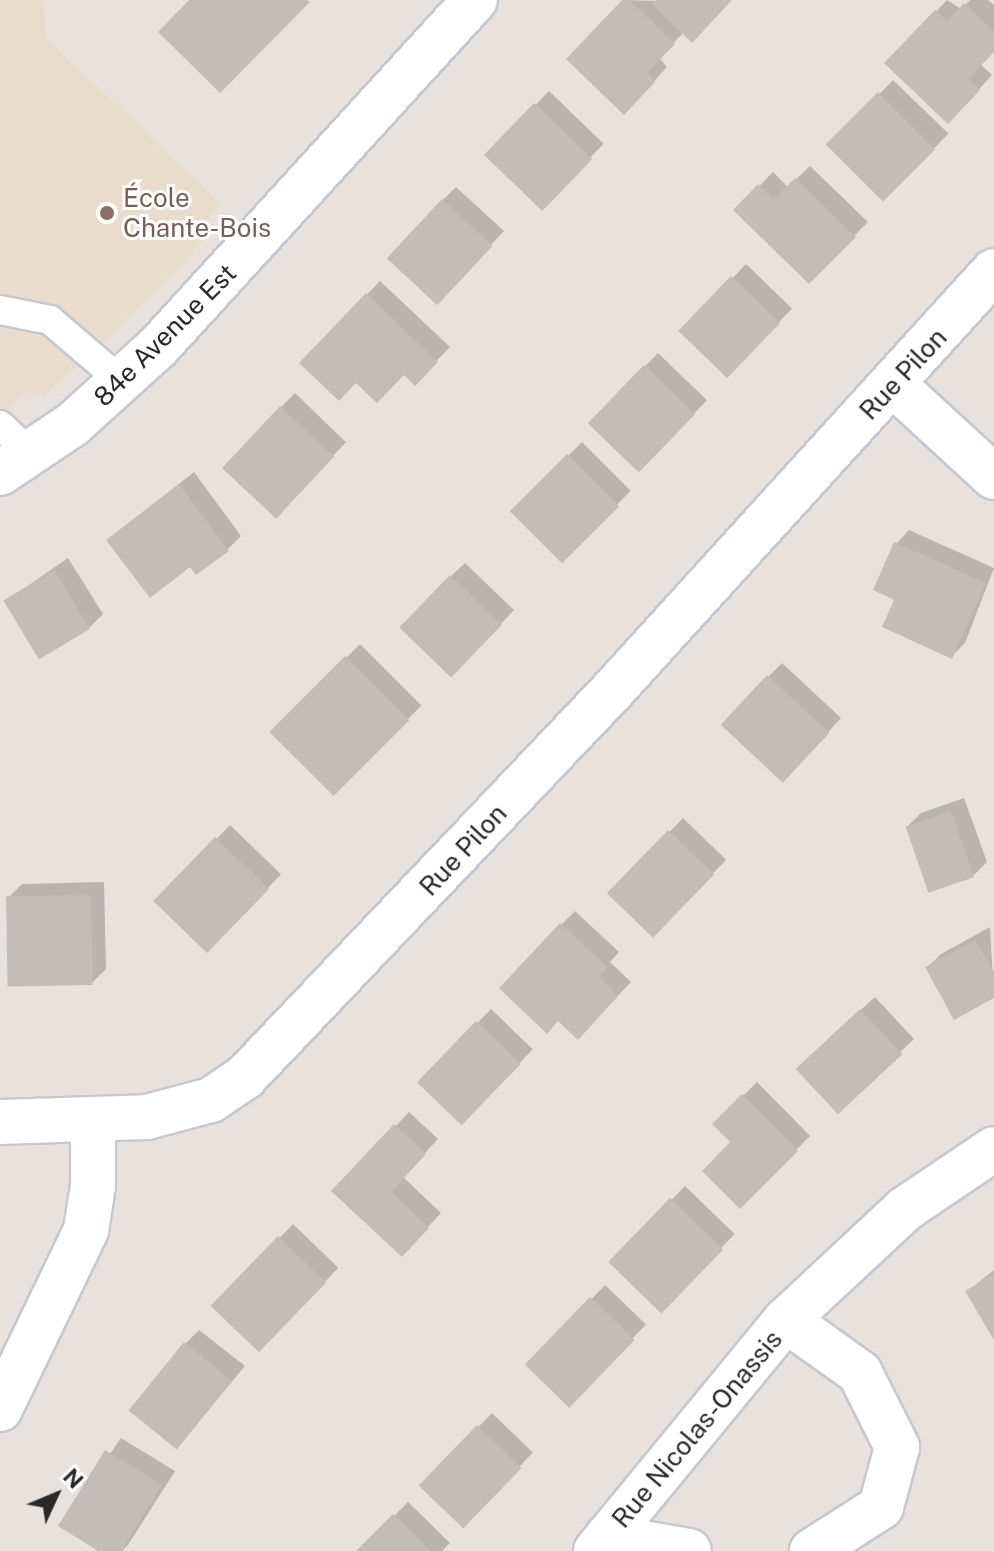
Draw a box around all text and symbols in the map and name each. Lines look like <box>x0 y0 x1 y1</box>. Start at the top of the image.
place label: École Chante-Bois <box>123 182 271 244</box>
marker: École Chante-Bois <box>98 204 116 222</box>
street label: 84e Avenue Est <box>87 257 243 413</box>
street label: Rue Pilon <box>853 322 953 426</box>
street label: Rue Pilon <box>413 798 513 902</box>
street label: Rue Nicolas-Onassis <box>605 1324 789 1534</box>
north arrow <box>16 1455 96 1535</box>
text: N <box>58 1463 89 1494</box>

